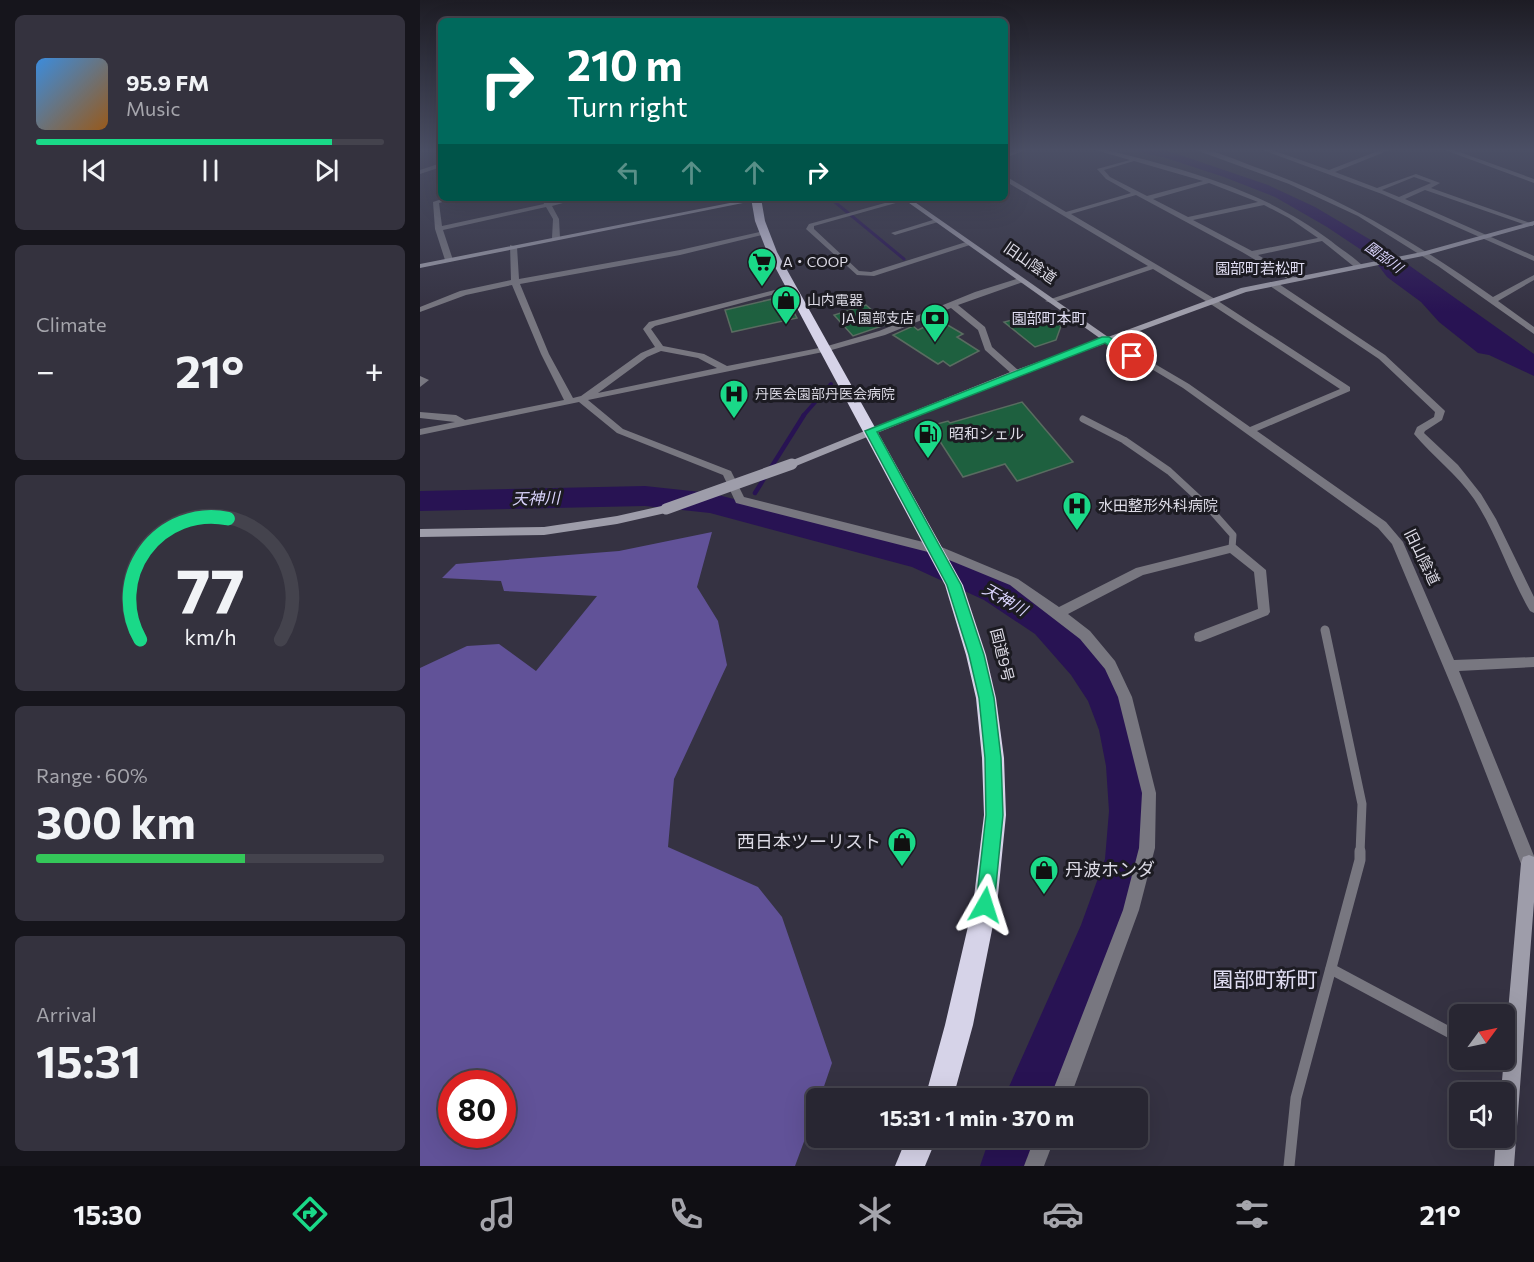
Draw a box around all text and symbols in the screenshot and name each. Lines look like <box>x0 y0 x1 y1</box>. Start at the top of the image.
text: 210 m <box>567 38 682 90</box>
icon: right <box>468 42 546 120</box>
text: 95.9 FM <box>126 69 209 96</box>
text: Turn right <box>567 90 687 123</box>
text: Music <box>126 96 180 120</box>
icon: previous <box>78 154 111 187</box>
icon: pause <box>194 154 227 187</box>
icon: next <box>310 154 343 187</box>
icon: left <box>612 156 645 189</box>
icon: ahead <box>675 156 708 189</box>
icon: ahead <box>738 156 771 189</box>
icon: right <box>801 156 834 189</box>
water label: 園部川 <box>1362 237 1408 277</box>
street label: 旧山陰道 <box>1001 238 1060 287</box>
supermarket icon: A・COOP <box>746 246 778 288</box>
place label: A・COOP <box>783 253 848 270</box>
district label: 園部町若松町 <box>1215 259 1305 277</box>
shop icon: 山内電器 <box>770 284 802 326</box>
place label: 山内電器 <box>807 291 863 308</box>
bank icon: JA 園部支店 <box>919 302 951 344</box>
place label: JA 園部支店 <box>842 309 914 326</box>
district label: 園部町本町 <box>1011 309 1087 327</box>
text: Climate <box>36 312 106 336</box>
pin <box>1106 330 1157 381</box>
icon: arrive <box>1115 339 1148 372</box>
text: 21° <box>175 342 244 397</box>
text: − <box>36 349 55 390</box>
text: + <box>365 349 384 390</box>
hospital icon: 丹医会園部丹医会病院 <box>718 378 750 420</box>
place label: 丹医会園部丹医会病院 <box>755 385 895 402</box>
fuel station icon: 昭和シェル <box>912 418 944 460</box>
place label: 昭和シェル <box>949 424 1024 442</box>
water label: 天神川 <box>512 488 562 507</box>
hospital icon: 水田整形外科病院 <box>1061 490 1093 532</box>
place label: 水田整形外科病院 <box>1098 496 1218 514</box>
street label: 旧山陰道 <box>1402 526 1444 587</box>
text: 77 <box>176 551 244 627</box>
water label: 天神川 <box>980 578 1033 620</box>
text: km/h <box>184 623 236 649</box>
street label: 国道9号 <box>988 626 1018 683</box>
text: Range · 60% <box>36 763 148 787</box>
text: 300 km <box>36 793 196 848</box>
shop icon: 西日本ツーリスト <box>886 826 918 868</box>
place label: 西日本ツーリスト <box>737 830 881 852</box>
shop icon: 丹波ホンダ <box>1028 854 1060 896</box>
place label: 丹波ホンダ <box>1065 858 1155 880</box>
position arrow <box>953 873 1017 937</box>
district label: 園部町新町 <box>1213 966 1318 991</box>
text: Arrival <box>36 1002 97 1026</box>
north arrow <box>1449 1004 1515 1070</box>
map controls <box>1449 1004 1515 1148</box>
text: 15:31 <box>36 1032 141 1087</box>
speed limit sign: 80 <box>438 1070 516 1148</box>
button: sound <box>1449 1082 1515 1148</box>
text: 15:31 · 1 min · 370 m <box>880 1104 1074 1131</box>
icon: directions <box>289 1193 331 1235</box>
icon: music <box>477 1193 519 1235</box>
icon: phone <box>665 1193 707 1235</box>
icon: climate <box>854 1193 896 1235</box>
icon: car <box>1042 1193 1084 1235</box>
icon: filters <box>1231 1193 1273 1235</box>
text: 15:30 <box>73 1198 142 1231</box>
text: 21° <box>1419 1198 1461 1231</box>

